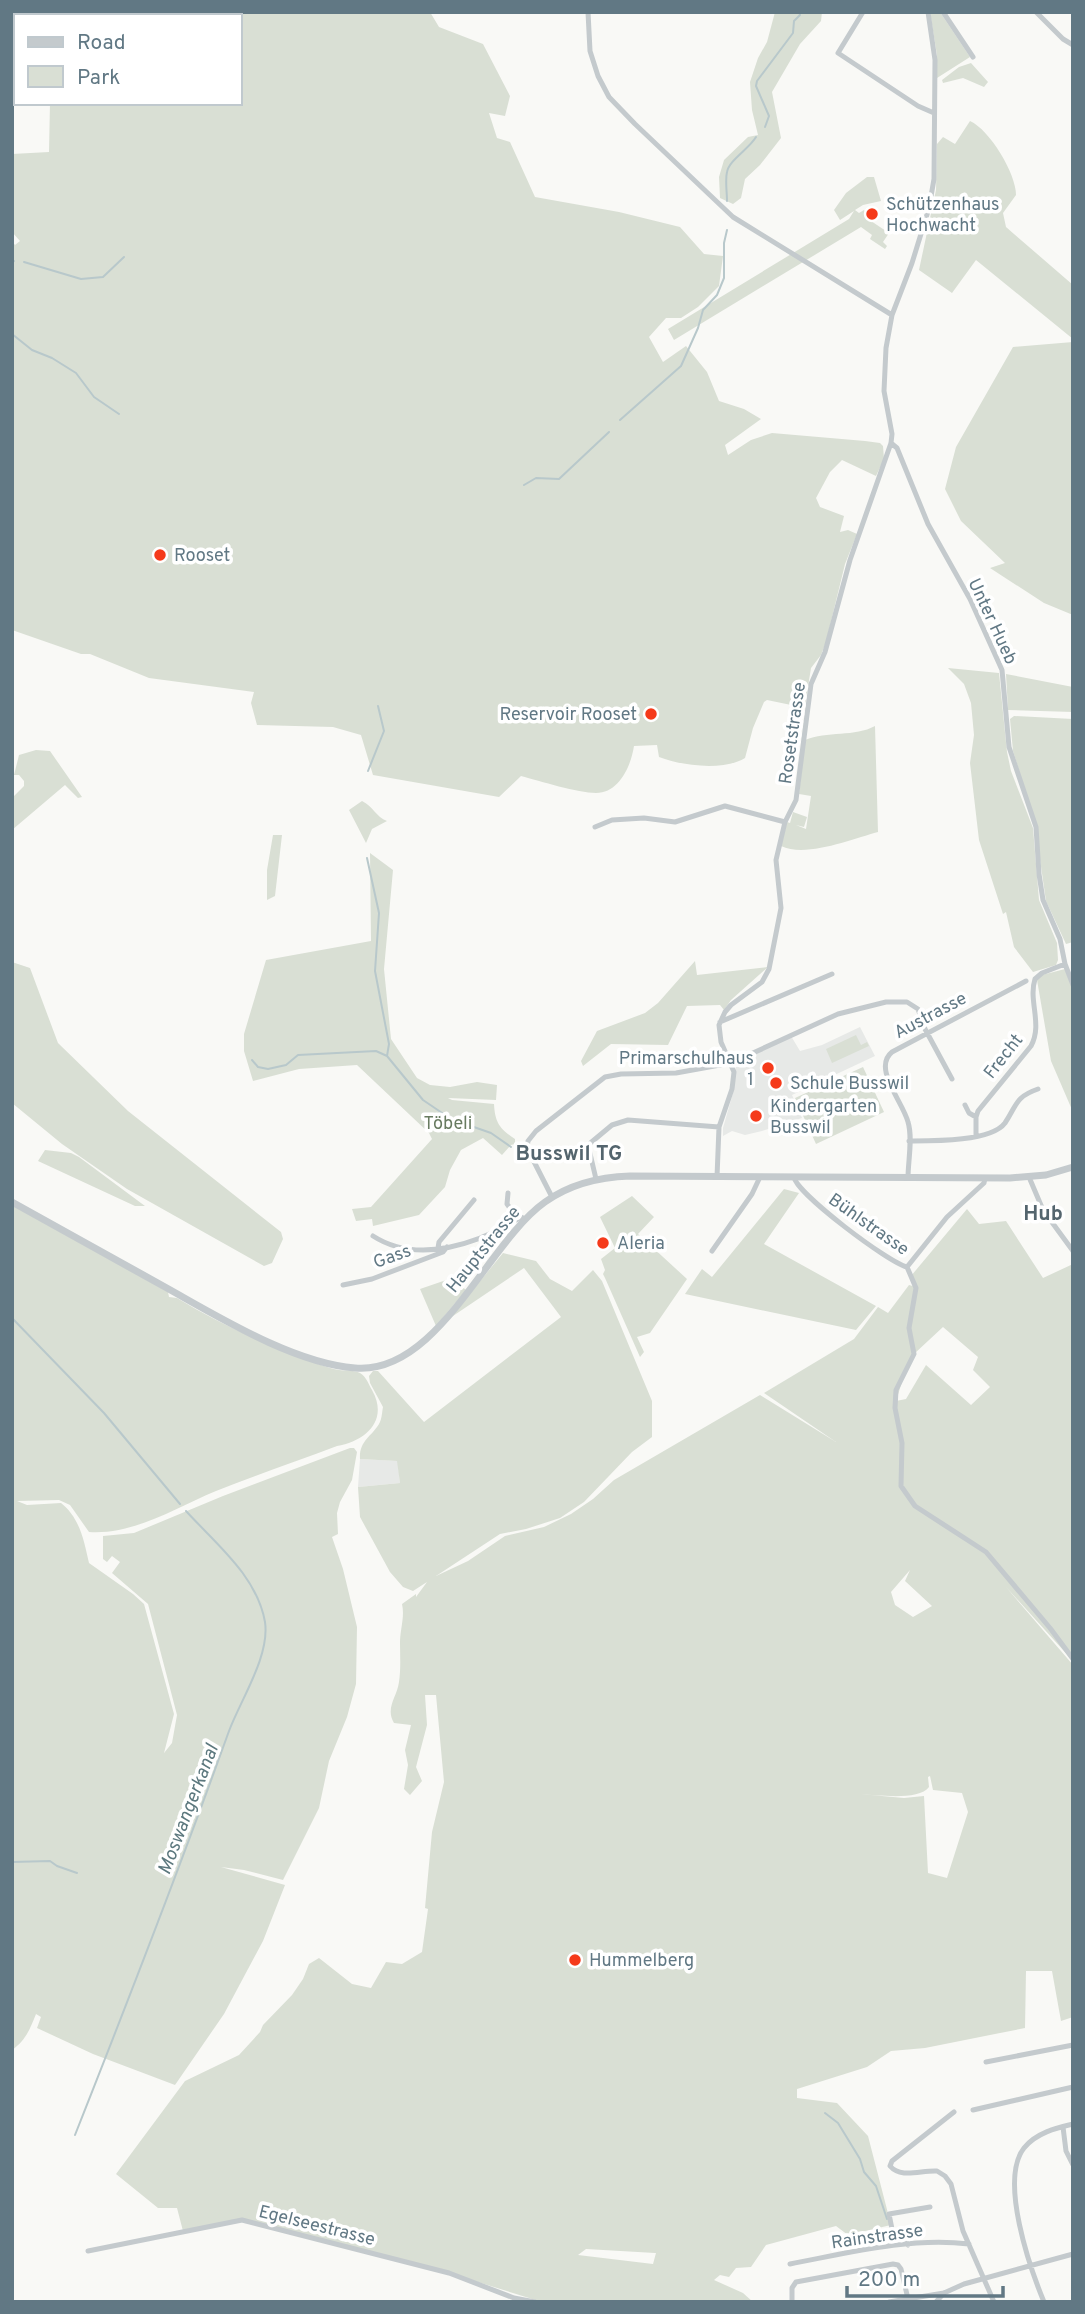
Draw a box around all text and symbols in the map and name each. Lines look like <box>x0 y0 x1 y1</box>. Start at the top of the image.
legend <box>14 14 242 105</box>
text: Road <box>77 30 126 57</box>
text: Park <box>77 65 120 92</box>
place label: Schützenhaus Hochwacht <box>886 194 1000 238</box>
marker: Schützenhaus Hochwacht <box>864 206 880 222</box>
place label: Rooset <box>174 545 230 568</box>
marker: Rooset <box>152 547 168 563</box>
street label: Unter Hueb <box>962 575 1022 668</box>
street label: Rosetstrasse <box>775 681 812 786</box>
place label: Reservoir Rooset <box>499 704 637 727</box>
marker: Reservoir Rooset <box>643 706 659 722</box>
street label: Austrasse <box>890 988 971 1045</box>
street label: Frecht <box>979 1030 1029 1084</box>
place label: Primarschulhaus 1 <box>619 1048 754 1092</box>
marker: Primarschulhaus 1 <box>760 1060 776 1076</box>
place label: Schule Busswil <box>790 1073 909 1096</box>
marker: Schule Busswil <box>768 1075 784 1091</box>
place label: Kindergarten Busswil <box>770 1096 877 1140</box>
marker: Kindergarten Busswil <box>748 1108 764 1124</box>
park label: Töbeli <box>424 1113 472 1136</box>
district label: Busswil TG <box>516 1141 622 1168</box>
street label: Bühlstrasse <box>823 1189 913 1262</box>
district label: Hub <box>1023 1201 1063 1228</box>
street label: Hauptstrasse <box>442 1202 526 1298</box>
place label: Aleria <box>617 1233 665 1256</box>
marker: Aleria <box>595 1235 611 1251</box>
street label: Gass <box>370 1240 415 1275</box>
water label: Moswangerkanal <box>153 1740 225 1878</box>
place label: Hummelberg <box>589 1950 694 1973</box>
marker: Hummelberg <box>567 1952 583 1968</box>
street label: Egelseestrasse <box>256 2201 377 2252</box>
street label: Rainstrasse <box>830 2220 925 2255</box>
scale bar <box>847 2254 1003 2298</box>
text: 200 m <box>858 2267 920 2294</box>

